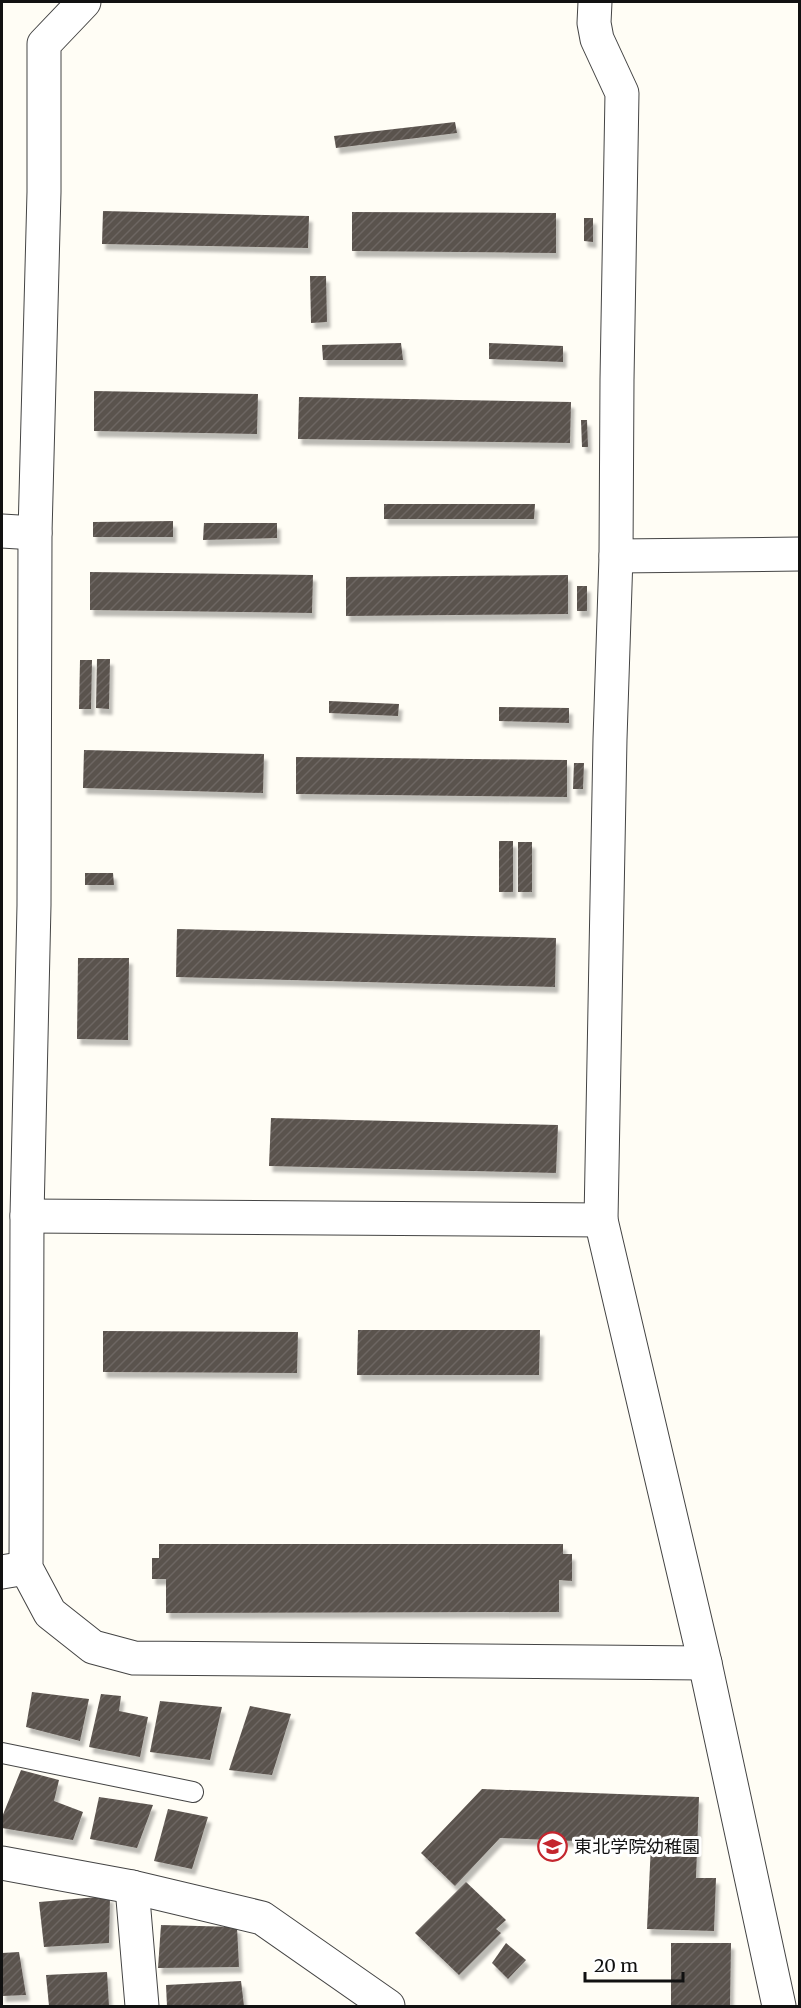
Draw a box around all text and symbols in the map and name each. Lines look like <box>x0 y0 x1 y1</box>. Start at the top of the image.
school or university icon: 東北学院幼稚園 <box>537 1830 569 1862</box>
place label: 東北学院幼稚園 <box>574 1835 700 1858</box>
scale bar <box>585 1945 682 1983</box>
text: 20 m <box>594 1954 638 1977</box>

